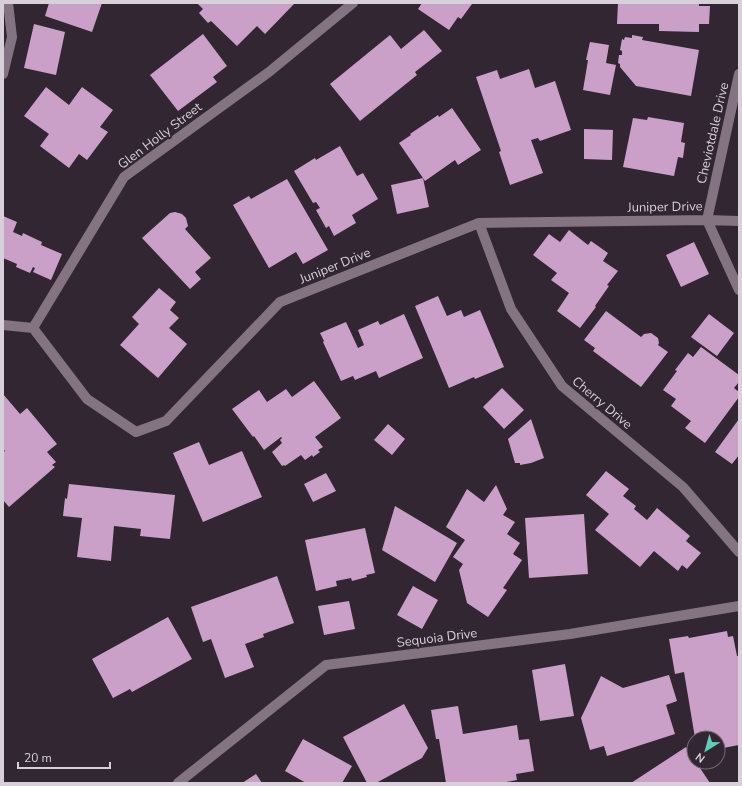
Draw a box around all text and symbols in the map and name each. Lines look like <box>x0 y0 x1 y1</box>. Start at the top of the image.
street label: Cheviotdale Drive <box>693 80 733 186</box>
street label: Glen Holly Street <box>114 98 206 174</box>
street label: Juniper Drive <box>626 197 703 217</box>
street label: Juniper Drive <box>296 244 373 289</box>
street label: Cherry Drive <box>568 372 636 434</box>
street label: Sequoia Drive <box>396 624 478 652</box>
north arrow <box>686 730 726 770</box>
scale bar <box>18 744 110 770</box>
text: N <box>692 749 708 766</box>
text: 20 m <box>24 750 52 766</box>

